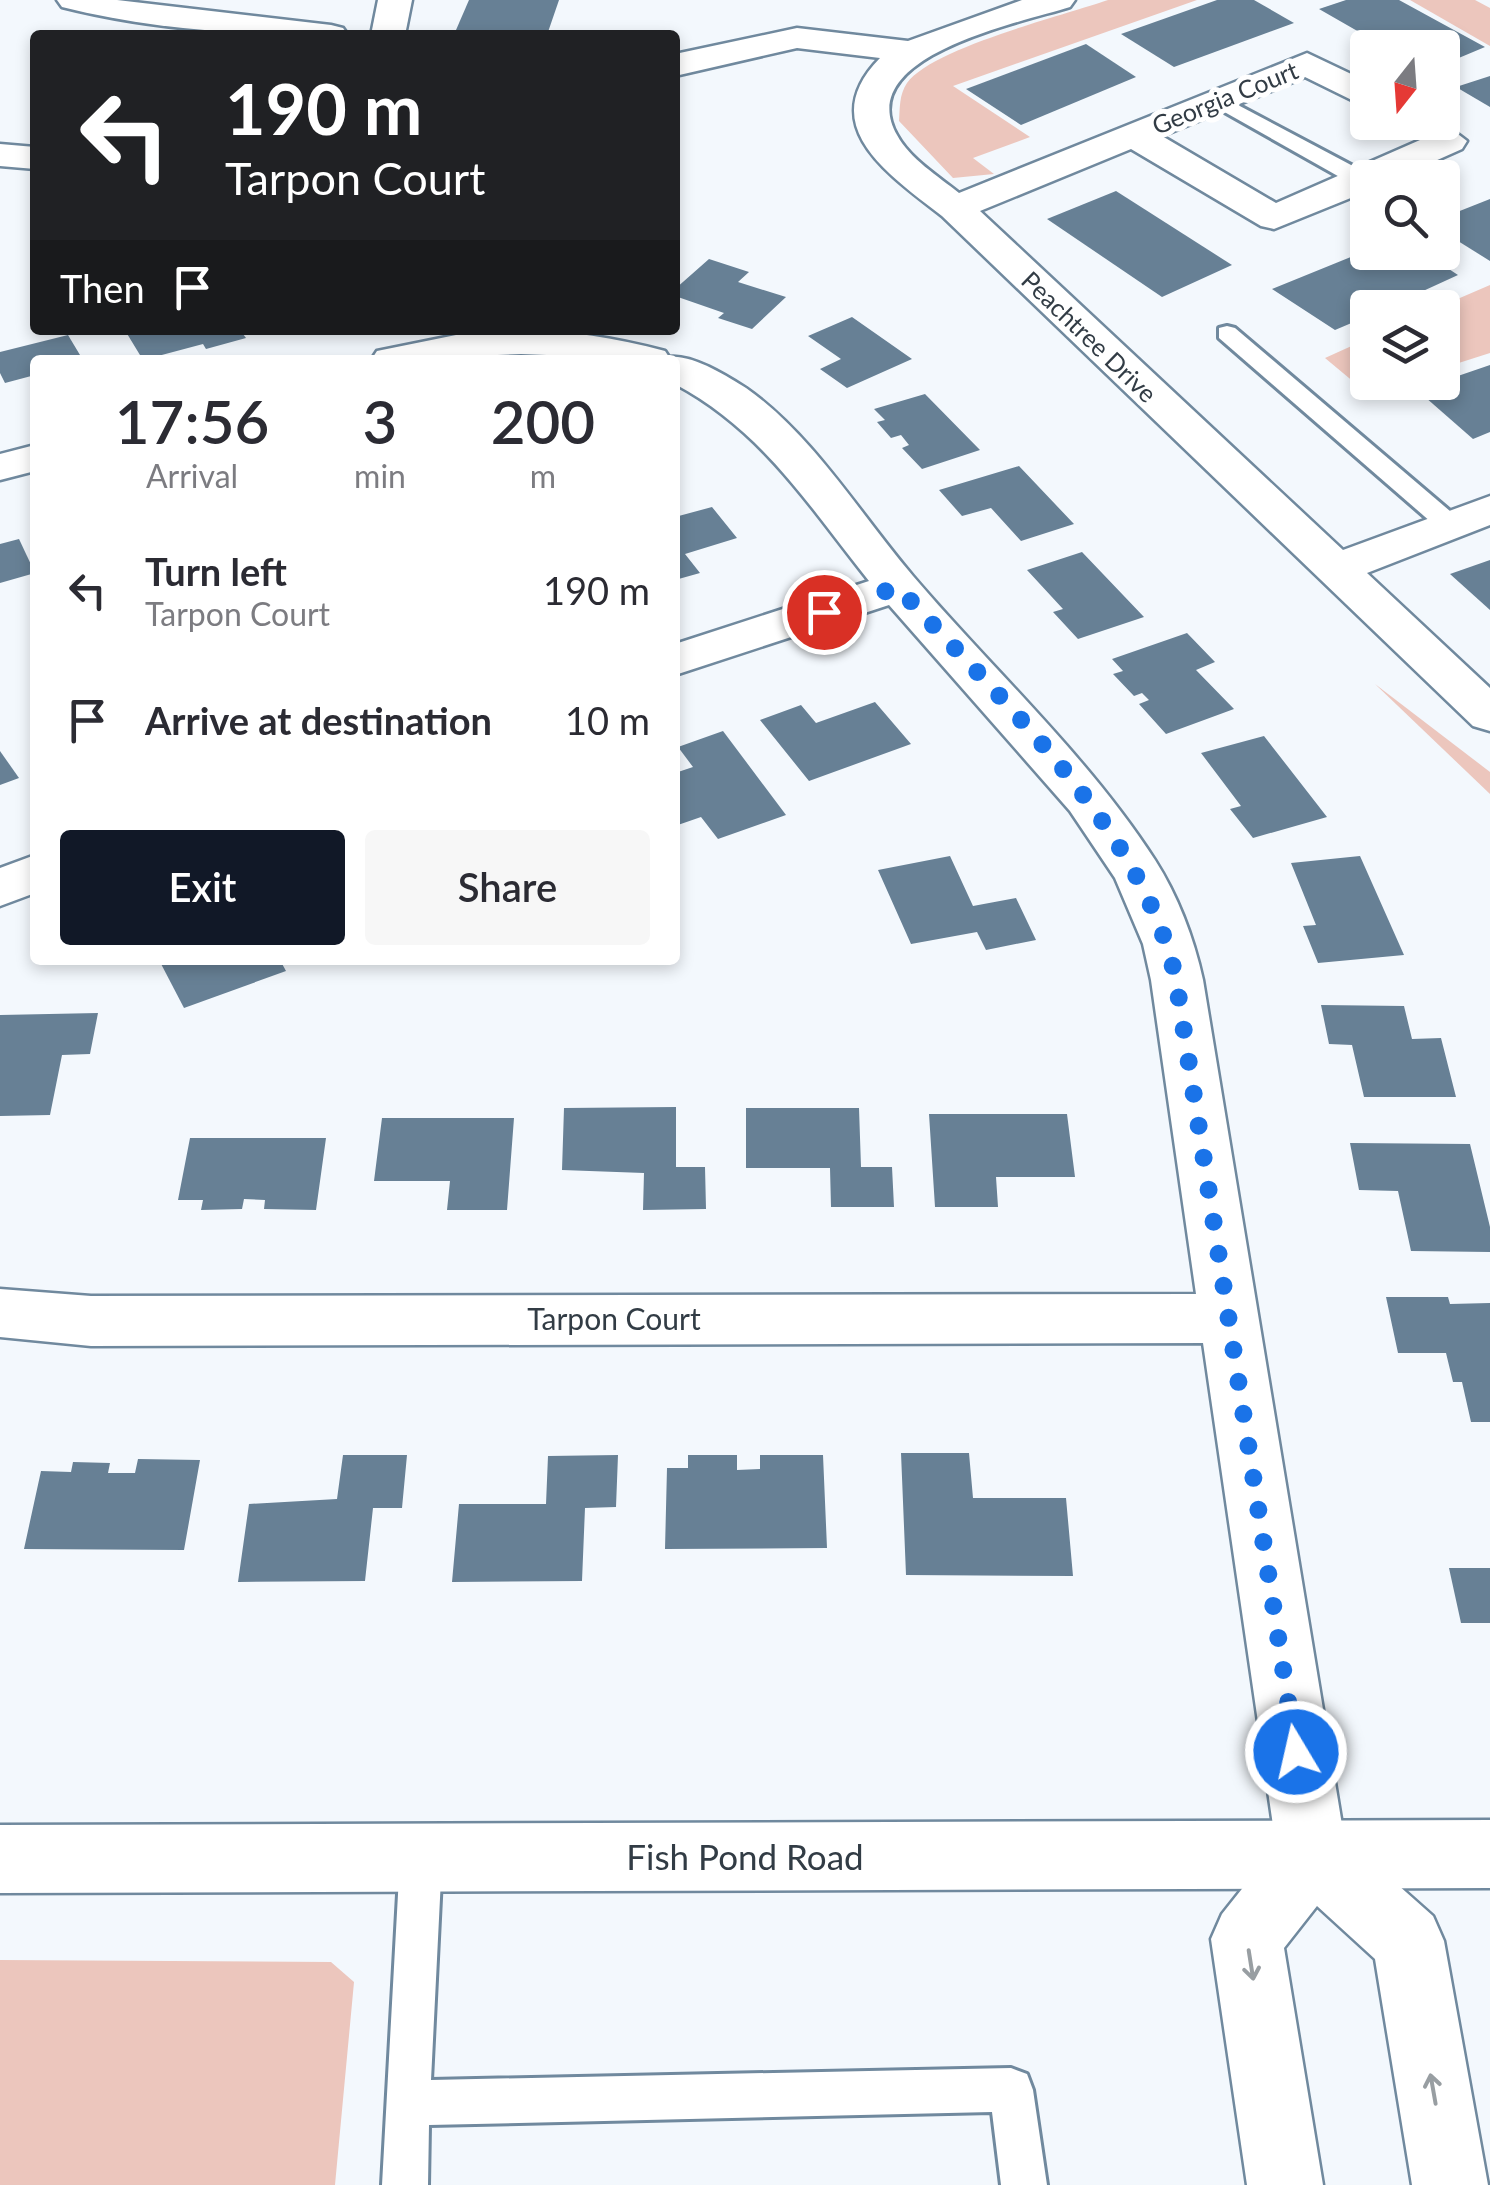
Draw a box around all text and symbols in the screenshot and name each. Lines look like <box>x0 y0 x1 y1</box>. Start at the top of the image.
north arrow <box>1350 30 1460 140</box>
map controls <box>1350 30 1460 400</box>
street label: Georgia Court <box>1147 54 1302 140</box>
text: 190 m <box>225 66 422 150</box>
icon: left <box>60 70 190 200</box>
text: Tarpon Court <box>225 151 485 205</box>
button: search <box>1350 160 1460 270</box>
icon: arrive <box>165 260 220 315</box>
street label: Peachtree Drive <box>1016 264 1163 408</box>
text: Then <box>60 265 145 311</box>
button: layers <box>1350 290 1460 400</box>
text: 17:56 <box>115 385 269 457</box>
text: 3 <box>363 385 397 457</box>
text: 200 <box>491 385 595 457</box>
text: Arrival <box>146 456 238 495</box>
text: min <box>354 456 406 495</box>
text: m <box>530 456 556 495</box>
text: Turn left <box>145 548 287 594</box>
icon: left <box>60 563 115 618</box>
text: 190 m <box>543 567 650 613</box>
pin <box>782 570 867 655</box>
icon: arrive <box>797 585 852 640</box>
text: Tarpon Court <box>145 594 330 633</box>
icon: arrive <box>60 693 115 748</box>
text: Arrive at destination <box>145 697 492 743</box>
text: 10 m <box>565 697 650 743</box>
button: Exit <box>60 830 345 945</box>
button: Share <box>365 830 650 945</box>
street label: Tarpon Court <box>527 1300 701 1336</box>
position arrow <box>1244 1700 1348 1804</box>
street label: Fish Pond Road <box>626 1835 864 1877</box>
one-way arrow <box>1242 1948 1260 1980</box>
one-way arrow <box>1423 2073 1442 2106</box>

